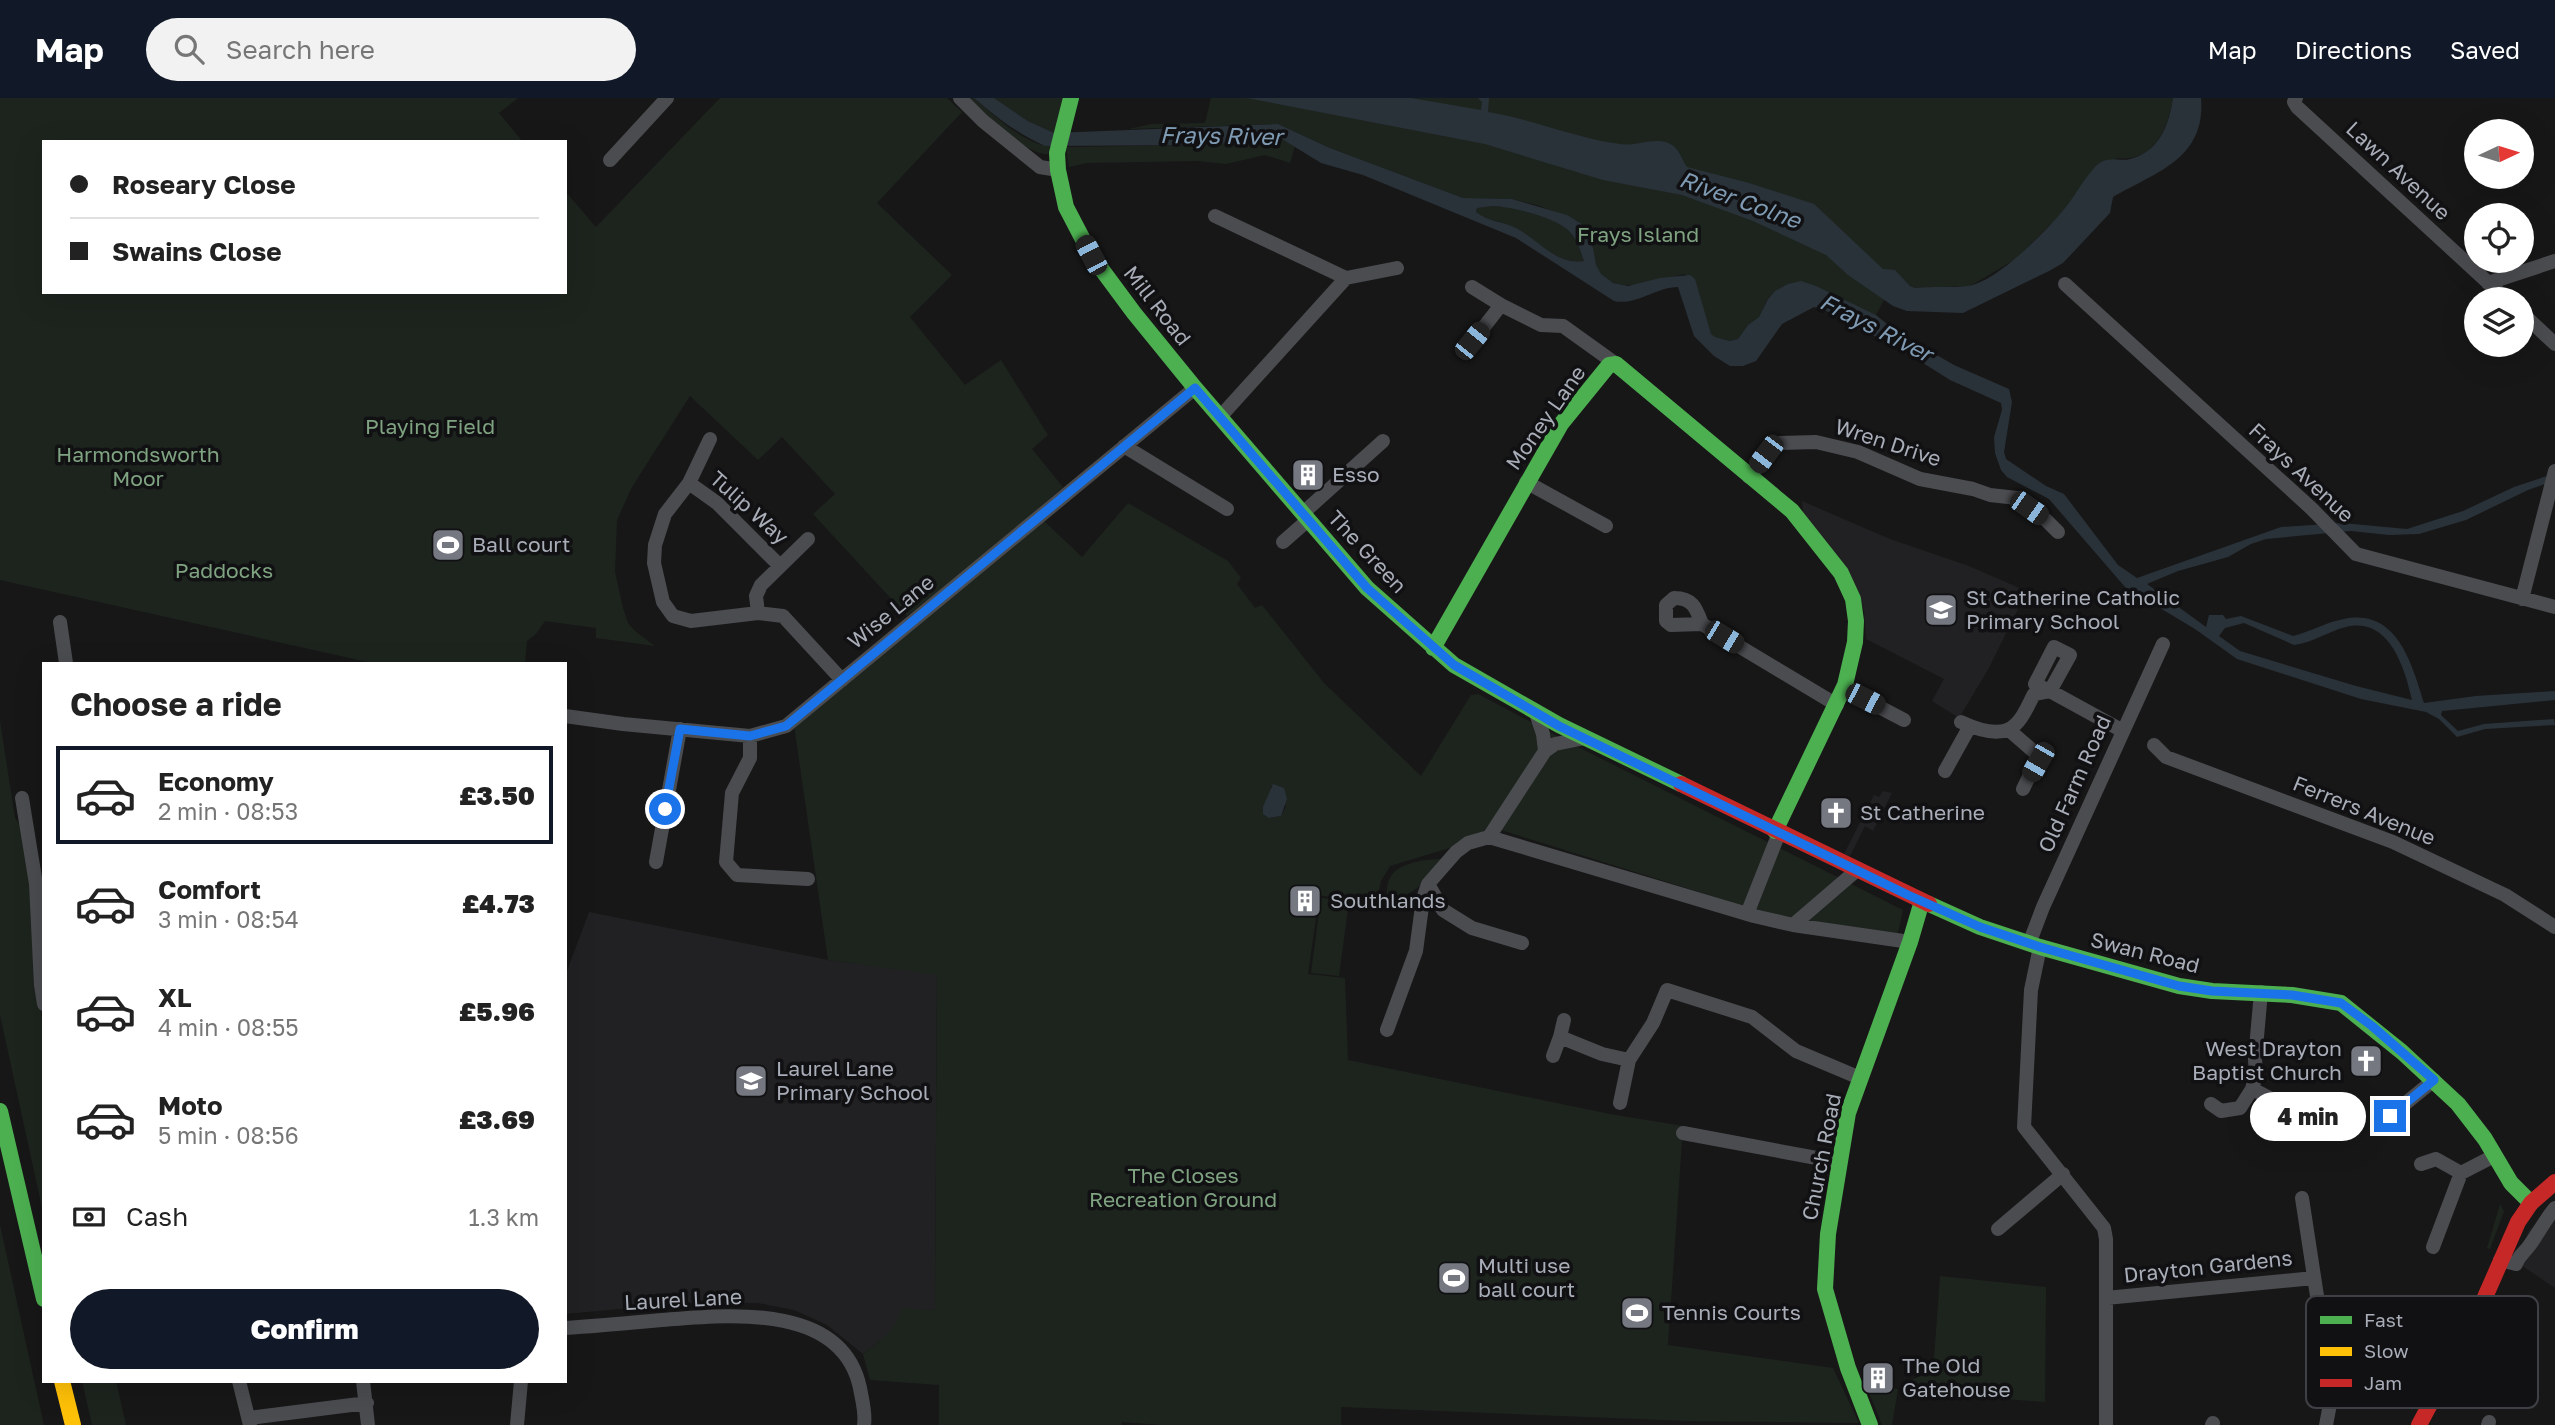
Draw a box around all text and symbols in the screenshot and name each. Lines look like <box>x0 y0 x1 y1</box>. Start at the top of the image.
search box <box>146 18 636 81</box>
text: Map <box>35 30 104 69</box>
icon: search <box>170 30 208 68</box>
text: Search here <box>226 34 375 65</box>
text: Map <box>2208 35 2257 64</box>
text: Directions <box>2295 35 2412 64</box>
text: Saved <box>2450 35 2520 64</box>
street label: Lawn Avenue <box>2341 115 2456 225</box>
north arrow <box>2464 119 2534 189</box>
map controls <box>2464 119 2534 357</box>
water label: Frays River <box>1160 120 1285 150</box>
water label: River Colne <box>1676 164 1806 234</box>
text: Roseary Close <box>112 169 296 200</box>
button: locate <box>2464 203 2534 273</box>
park label: Frays Island <box>1577 221 1699 247</box>
car <box>1072 232 1111 278</box>
text: Swains Close <box>112 236 282 267</box>
street label: Mill Road <box>1119 260 1197 350</box>
water label: Frays River <box>1816 287 1940 369</box>
button: layers <box>2464 287 2534 357</box>
car <box>1451 318 1494 364</box>
street label: Money Lane <box>1500 360 1591 475</box>
park label: Playing Field <box>365 413 495 439</box>
street label: Wren Drive <box>1832 413 1945 471</box>
street label: Frays Avenue <box>2244 417 2360 528</box>
car <box>1745 431 1788 477</box>
park label: Harmondsworth Moor <box>56 441 220 491</box>
building icon: Esso <box>1289 456 1327 494</box>
place label: Esso <box>1332 461 1380 487</box>
street label: Tulip Way <box>705 465 795 549</box>
car <box>2006 487 2053 529</box>
street label: The Green <box>1323 505 1413 598</box>
sports icon: Ball court <box>429 526 467 564</box>
place label: Ball court <box>472 531 570 557</box>
park label: Paddocks <box>175 557 273 583</box>
street label: Wise Lane <box>842 569 939 654</box>
place label: St Catherine Catholic Primary School <box>1966 584 2180 634</box>
school or university icon: St Catherine Catholic Primary School <box>1922 591 1960 629</box>
car <box>1701 617 1748 657</box>
car <box>1842 680 1889 718</box>
text: Choose a ride <box>70 685 282 723</box>
street label: Old Farm Road <box>2032 711 2116 856</box>
car <box>2019 739 2058 785</box>
icon: car <box>74 764 137 827</box>
text: Economy <box>158 766 274 797</box>
street label: Ferrers Avenue <box>2289 770 2439 851</box>
text: £3.50 <box>459 780 535 811</box>
route start <box>649 793 681 825</box>
church icon: St Catherine <box>1817 794 1855 832</box>
text: 2 min · 08:53 <box>158 797 298 825</box>
place label: St Catherine <box>1860 799 1985 825</box>
icon: car <box>74 872 137 935</box>
text: Comfort <box>158 874 261 905</box>
building icon: Southlands <box>1286 882 1324 920</box>
place label: Southlands <box>1330 887 1446 913</box>
text: £4.73 <box>462 888 535 919</box>
text: 3 min · 08:54 <box>158 905 299 933</box>
street label: Swan Road <box>2088 926 2202 978</box>
icon: car <box>74 980 137 1043</box>
text: XL <box>158 982 192 1013</box>
text: £5.96 <box>459 996 535 1027</box>
text: 4 min · 08:55 <box>158 1013 299 1041</box>
place label: West Drayton Baptist Church <box>2192 1035 2342 1085</box>
church icon: West Drayton Baptist Church <box>2347 1042 2385 1080</box>
place label: Laurel Lane Primary School <box>776 1055 930 1105</box>
school or university icon: Laurel Lane Primary School <box>732 1062 770 1100</box>
icon: car <box>74 1088 137 1151</box>
text: Moto <box>158 1090 223 1121</box>
street label: Church Road <box>1796 1091 1846 1223</box>
callout: 4 min <box>2250 1091 2366 1140</box>
route end <box>2374 1100 2406 1132</box>
text: 4 min <box>2278 1102 2338 1130</box>
text: £3.69 <box>459 1104 535 1135</box>
text: 5 min · 08:56 <box>158 1121 299 1149</box>
park label: The Closes Recreation Ground <box>1089 1162 1277 1212</box>
icon: cash <box>70 1198 108 1236</box>
text: Cash <box>126 1201 188 1232</box>
text: 1.3 km <box>468 1203 539 1231</box>
street label: Drayton Gardens <box>2122 1244 2294 1288</box>
place label: Multi use ball court <box>1478 1252 1575 1302</box>
sports icon: Multi use ball court <box>1435 1259 1473 1297</box>
street label: Laurel Lane <box>623 1283 743 1315</box>
button: Confirm <box>70 1289 539 1369</box>
sports icon: Tennis Courts <box>1618 1294 1656 1332</box>
legend <box>2306 1296 2538 1408</box>
place label: Tennis Courts <box>1662 1299 1801 1325</box>
text: Fast <box>2364 1308 2403 1331</box>
text: Slow <box>2364 1339 2409 1362</box>
place label: The Old Gatehouse <box>1902 1352 2011 1402</box>
building icon: The Old Gatehouse <box>1859 1359 1897 1397</box>
text: Jam <box>2364 1371 2402 1394</box>

